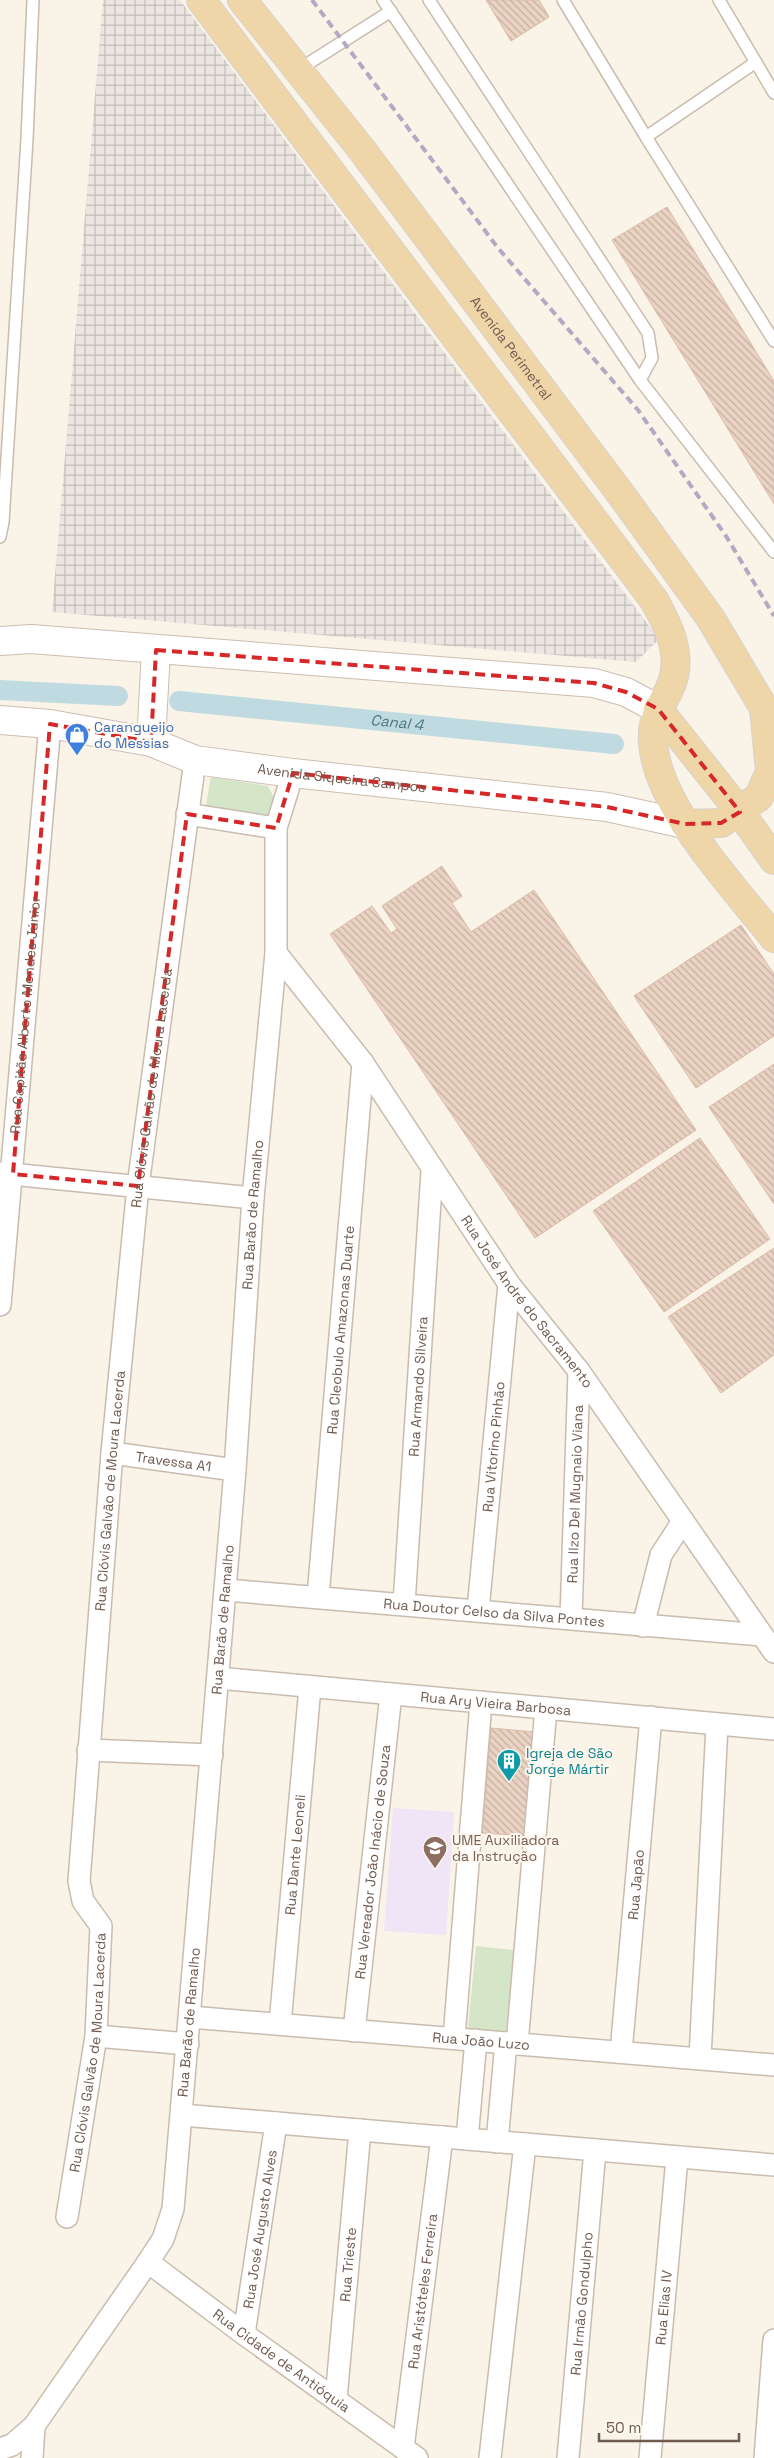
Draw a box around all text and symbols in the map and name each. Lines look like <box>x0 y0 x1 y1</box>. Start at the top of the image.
street label: Avenida Perimetral <box>466 293 556 404</box>
water label: Canal 4 <box>370 710 425 734</box>
place label: Carangueijo do Messias <box>94 718 174 752</box>
shop icon: Carangueijo do Messias <box>64 722 90 756</box>
street label: Avenida Siqueira Campos <box>256 759 427 796</box>
street label: Rua Capitão Alberto Mendes Júnior <box>6 896 44 1134</box>
street label: Rua Clóvis Galvão de Moura Lacerda <box>127 967 176 1209</box>
street label: Rua Barão de Ramalho <box>238 1139 267 1290</box>
street label: Rua José André do Sacramento <box>457 1212 597 1392</box>
street label: Rua Cleobulo Amazonas Duarte <box>323 1225 358 1435</box>
street label: Rua Armando Silveira <box>405 1316 432 1457</box>
street label: Rua Clóvis Galvão de Moura Lacerda <box>91 1370 129 1612</box>
street label: Rua Vitorino Pinhão <box>478 1381 509 1513</box>
street label: Rua Ilzo Del Mugnaio Viana <box>563 1405 587 1584</box>
street label: Travessa A1 <box>134 1447 212 1476</box>
street label: Rua Barão de Ramalho <box>207 1544 238 1695</box>
street label: Rua Doutor Celso da Silva Pontes <box>383 1594 605 1631</box>
street label: Rua Ary Vieira Barbosa <box>420 1688 572 1719</box>
street label: Rua Vereador João Inácio de Souza <box>351 1744 394 1980</box>
place label: Igreja de São Jorge Mártir <box>526 1744 613 1778</box>
building icon: Igreja de São Jorge Mártir <box>496 1748 522 1782</box>
street label: Rua Dante Leoneli <box>281 1793 309 1916</box>
place label: UME Auxiliadora da Instrução <box>452 1831 559 1865</box>
school or university icon: UME Auxiliadora da Instrução <box>422 1835 448 1869</box>
street label: Rua Japão <box>624 1849 648 1921</box>
street label: Rua Clóvis Galvão de Moura Lacerda <box>65 1932 110 2174</box>
street label: Rua Barão de Ramalho <box>173 1947 204 2098</box>
street label: Rua João Luzo <box>432 2028 530 2054</box>
street label: Rua José Augusto Alves <box>239 2148 281 2310</box>
street label: Rua Aristóteles Ferreira <box>404 2212 441 2370</box>
street label: Rua Trieste <box>336 2227 360 2303</box>
street label: Rua Irmão Gondulpho <box>566 2231 597 2376</box>
street label: Rua Elias IV <box>651 2269 676 2346</box>
street label: Rua Cidade de Antióquia <box>209 2305 354 2416</box>
scale bar <box>599 2410 739 2442</box>
text: 50 m <box>606 2418 641 2437</box>

